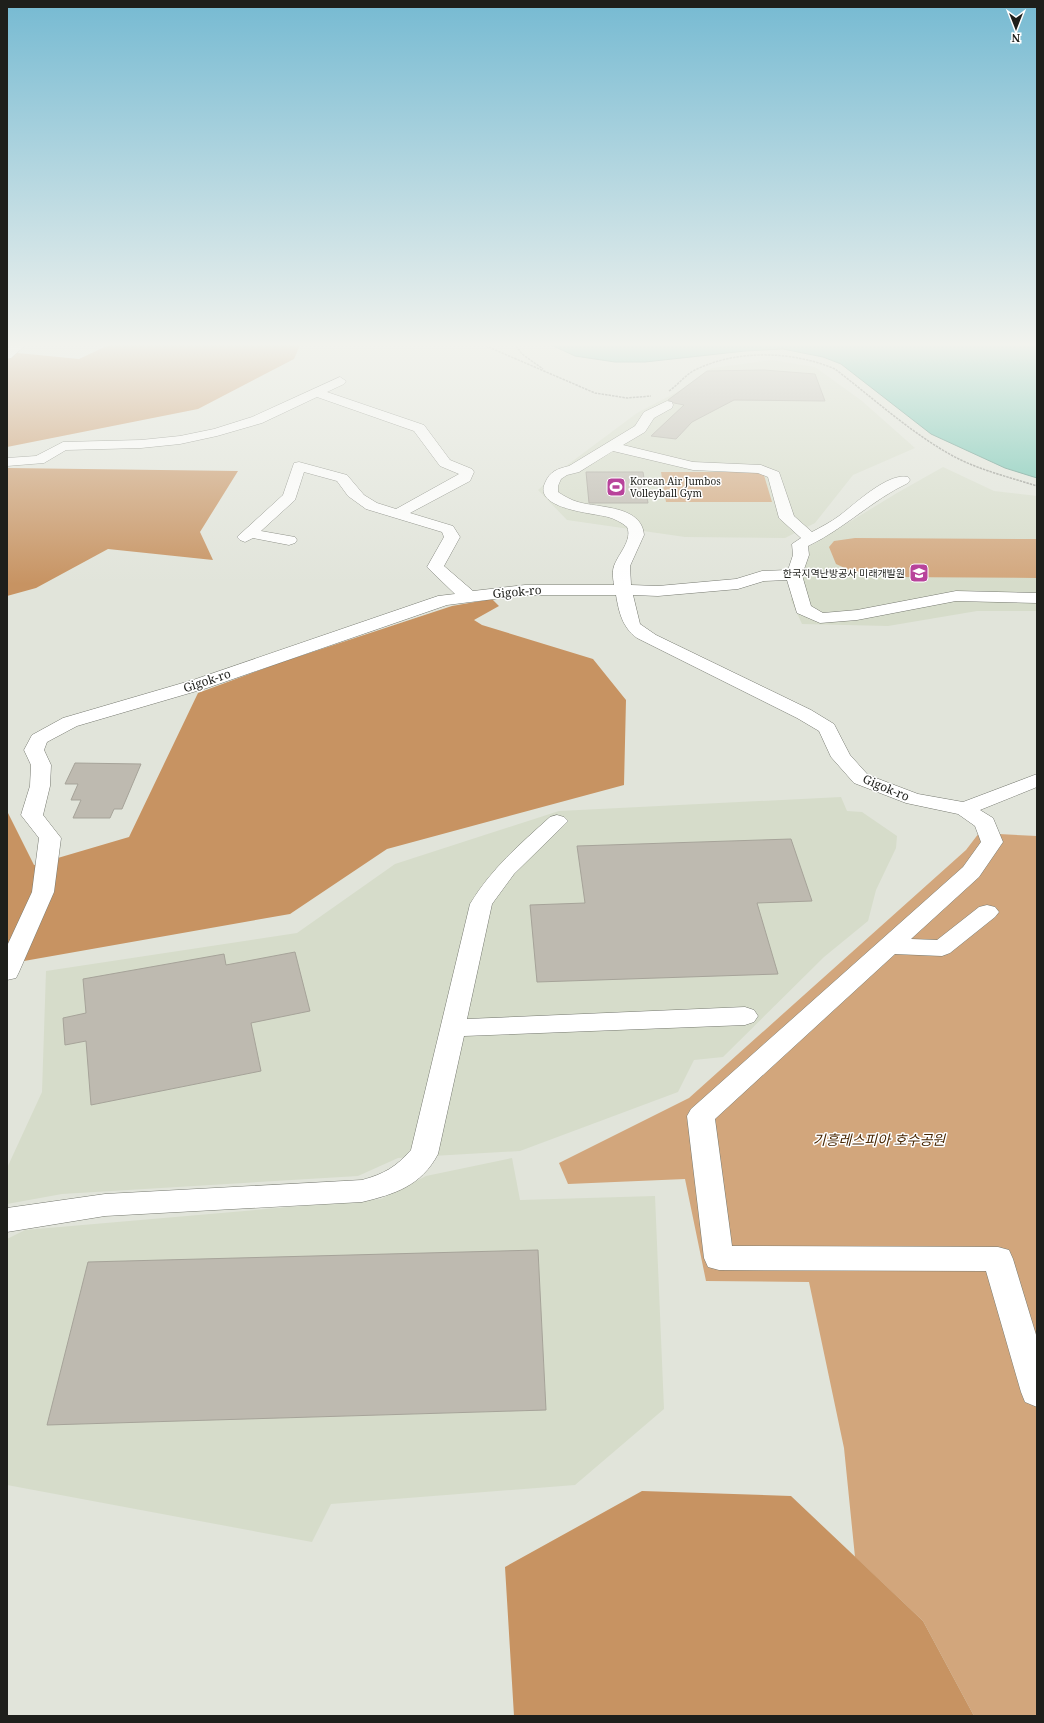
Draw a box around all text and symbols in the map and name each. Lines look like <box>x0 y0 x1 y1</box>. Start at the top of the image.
north arrow <box>996 8 1036 48</box>
text: N <box>1011 31 1020 46</box>
place label: Korean Air Jumbos Volleyball Gym <box>630 474 721 500</box>
sports icon: Korean Air Jumbos Volleyball Gym <box>605 476 627 498</box>
school or university icon: 한국지역난방공사 미래개발원 <box>908 562 930 584</box>
place label: 한국지역난방공사 미래개발원 <box>783 566 905 580</box>
street label: Gigok-ro <box>492 581 542 602</box>
street label: Gigok-ro <box>181 665 233 696</box>
street label: Gigok-ro <box>860 770 912 805</box>
park label: 기흥레스피아 호수공원 <box>813 1130 946 1149</box>

